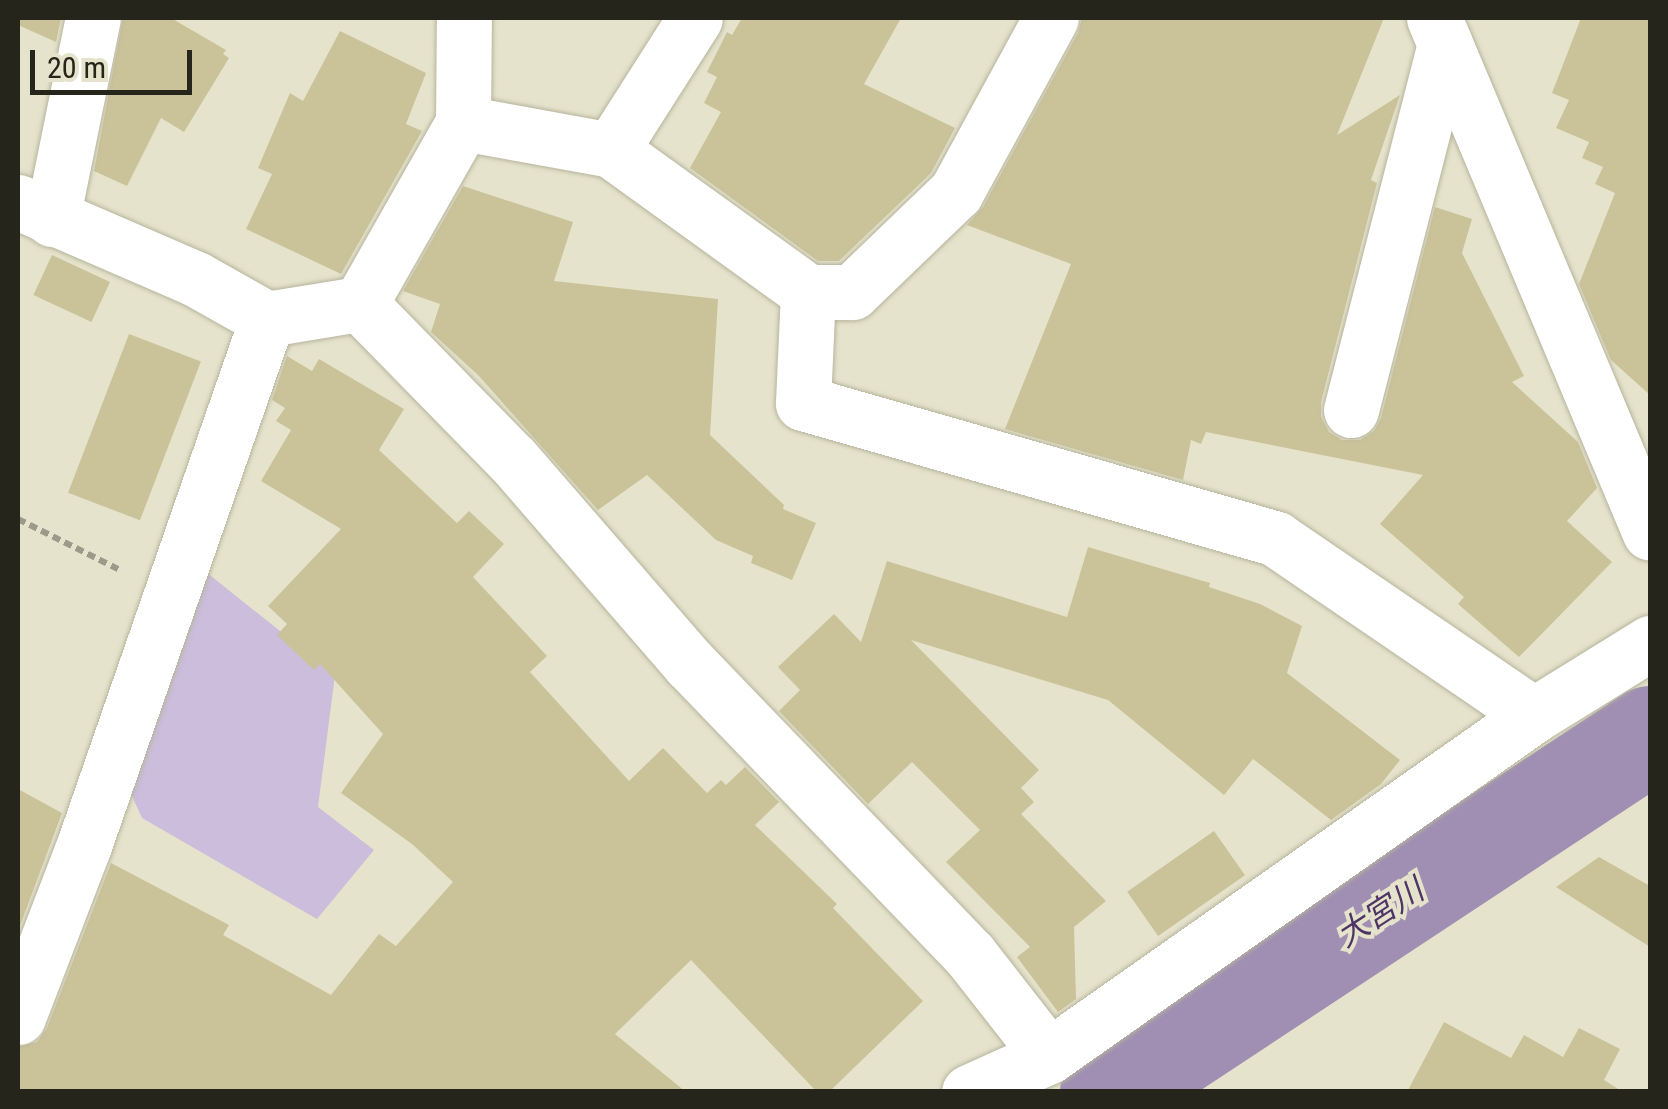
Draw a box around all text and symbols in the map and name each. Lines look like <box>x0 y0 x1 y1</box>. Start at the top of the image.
scale bar <box>35 30 198 92</box>
text: 20 m <box>47 50 106 85</box>
water label: 大宮川 <box>1329 871 1431 955</box>

